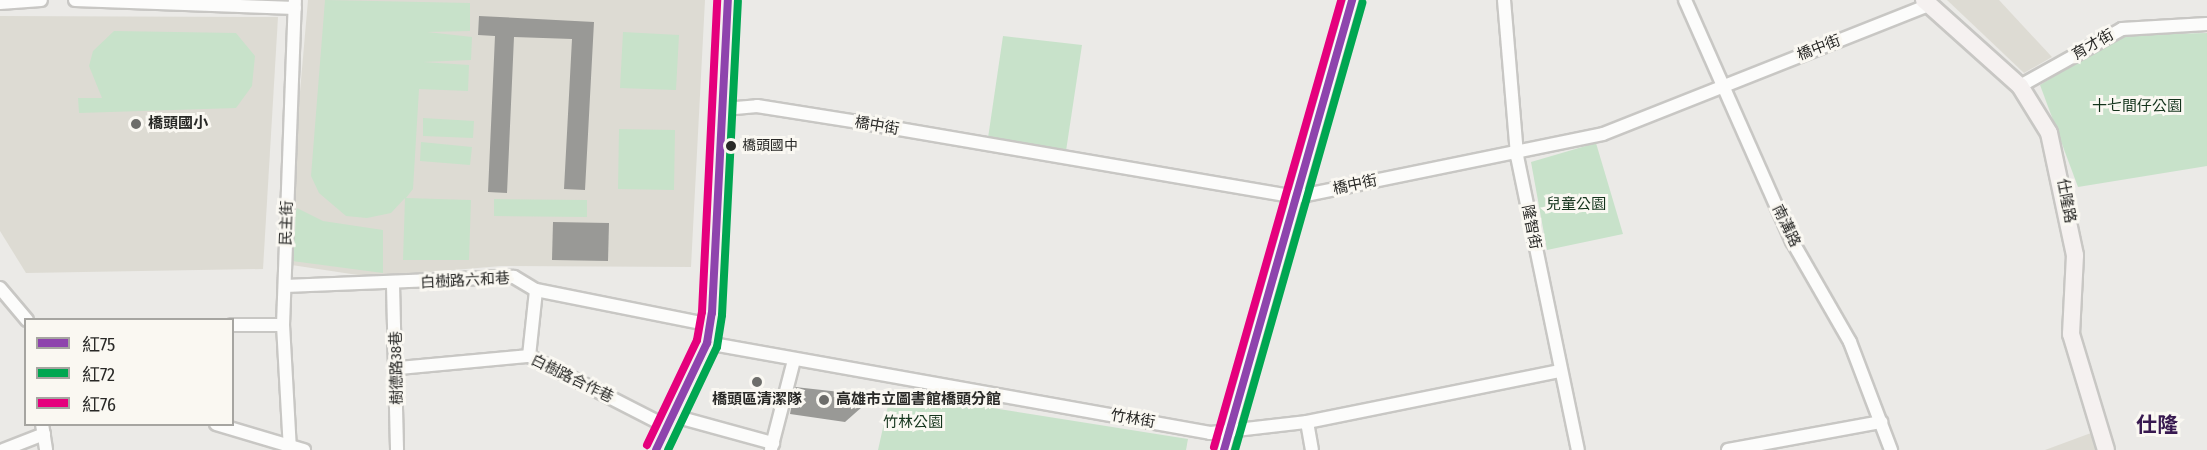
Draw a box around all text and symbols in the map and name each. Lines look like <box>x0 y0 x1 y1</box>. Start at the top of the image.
street label: 育才街 <box>2069 26 2117 64</box>
street label: 橋中街 <box>1795 32 1843 64</box>
park label: 十七間仔公園 <box>2092 98 2182 116</box>
street label: 橋中街 <box>853 113 901 139</box>
place label: 橋頭國小 <box>148 115 208 133</box>
marker: 橋頭國小 <box>129 117 143 131</box>
place label: 橋頭國中 <box>742 138 798 154</box>
marker: 橋頭國中 <box>725 140 737 152</box>
street label: 橋中街 <box>1331 172 1379 198</box>
street label: 仕隆路 <box>2053 177 2079 225</box>
park label: 兒童公園 <box>1546 196 1606 214</box>
street label: 民主街 <box>277 200 297 246</box>
street label: 南溝路 <box>1768 202 1804 250</box>
street label: 隆智街 <box>1518 203 1544 251</box>
street label: 白樹路六和巷 <box>420 270 510 292</box>
legend <box>24 318 234 426</box>
street label: 樹德路38巷 <box>387 331 407 405</box>
text: 紅75 <box>82 334 115 356</box>
street label: 白樹路合作巷 <box>528 351 616 407</box>
text: 紅72 <box>82 364 115 386</box>
marker: 橋頭區清潔隊 <box>750 375 764 389</box>
place label: 橋頭區清潔隊 <box>712 391 802 409</box>
place label: 高雄市立圖書館橋頭分館 <box>836 391 1001 409</box>
marker: 高雄市立圖書館橋頭分館 <box>817 393 831 407</box>
text: 紅76 <box>82 394 116 416</box>
street label: 竹林街 <box>1109 406 1157 432</box>
district label: 仕隆 <box>2136 412 2178 438</box>
park label: 竹林公園 <box>883 414 943 432</box>

